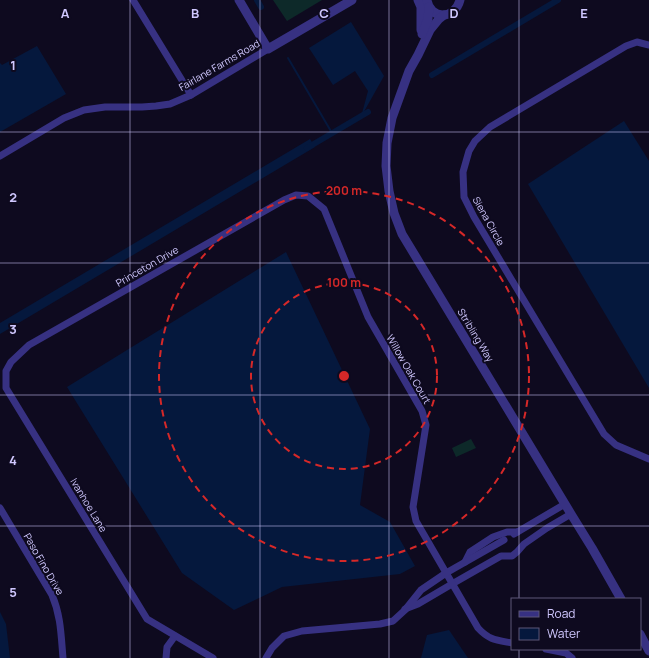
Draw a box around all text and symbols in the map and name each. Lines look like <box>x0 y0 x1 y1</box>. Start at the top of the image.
text: A <box>61 4 70 22</box>
text: B <box>191 4 199 22</box>
text: C <box>319 4 329 22</box>
text: D <box>449 4 459 22</box>
text: E <box>580 4 588 22</box>
street label: Fairlane Farms Road <box>176 36 262 94</box>
text: 1 <box>10 56 16 74</box>
text: 200 m <box>326 182 362 199</box>
text: 2 <box>9 188 17 206</box>
street label: Siena Circle <box>470 194 508 248</box>
street label: Princeton Drive <box>113 242 181 290</box>
text: 100 m <box>327 274 361 291</box>
street label: Stribling Way <box>455 306 498 365</box>
text: 3 <box>9 320 17 338</box>
street label: Willow Oak Court <box>383 332 435 406</box>
centre of rings <box>337 369 351 383</box>
text: 4 <box>9 451 17 469</box>
street label: Ivanhoe Lane <box>67 475 111 535</box>
street label: Paso Fino Drive <box>21 531 67 598</box>
text: 5 <box>9 583 17 601</box>
legend <box>511 598 641 650</box>
text: Road <box>547 605 575 622</box>
text: Water <box>547 625 581 642</box>

